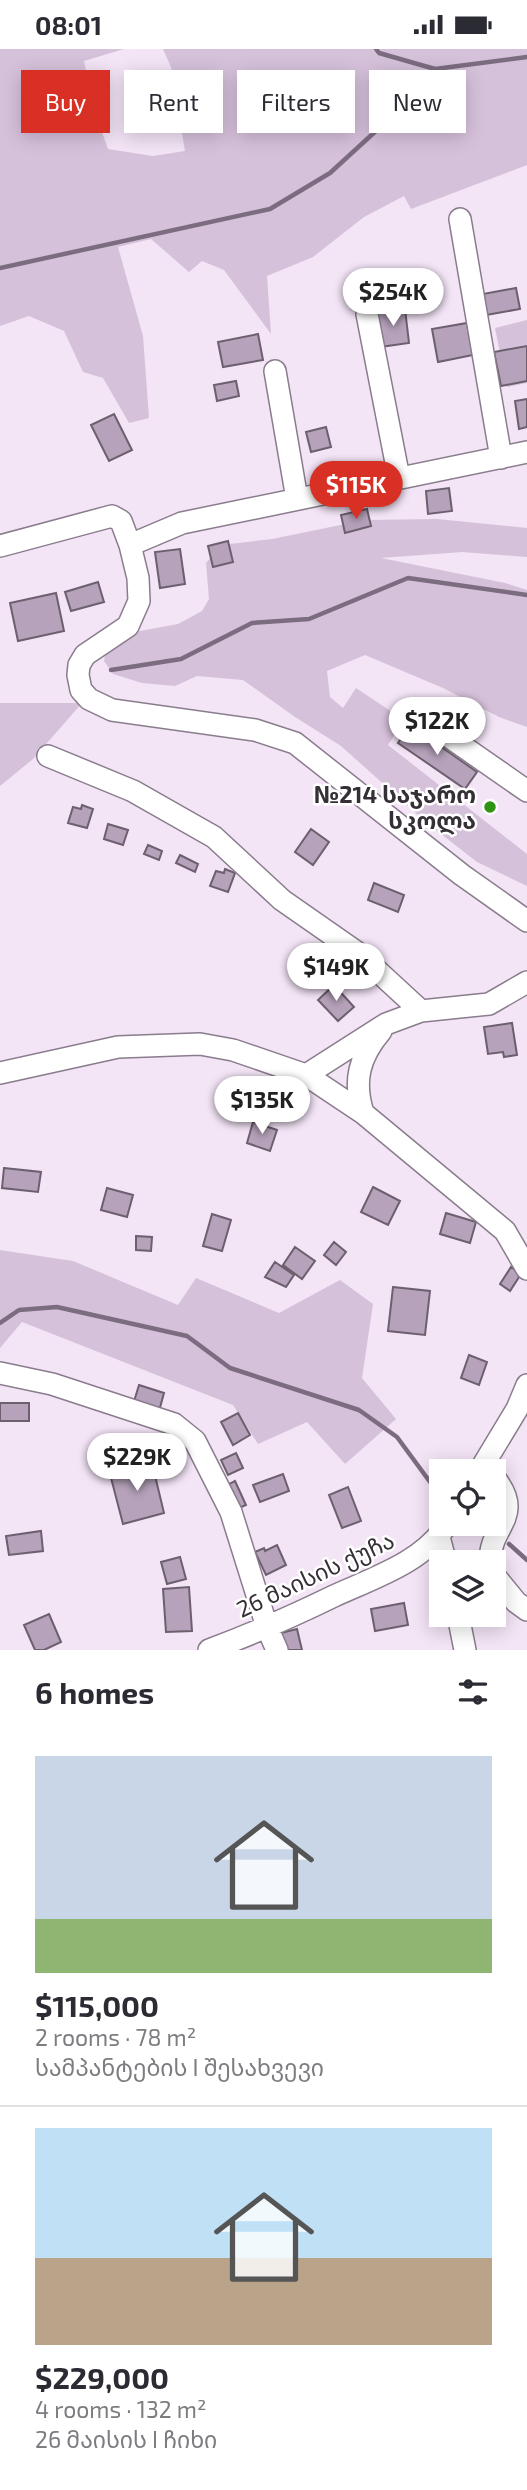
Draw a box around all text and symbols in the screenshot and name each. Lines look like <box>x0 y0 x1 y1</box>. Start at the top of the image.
text: 08:01 <box>35 9 102 40</box>
chip: Buy <box>21 70 110 133</box>
chip: Rent <box>124 70 223 133</box>
chip: Filters <box>237 70 355 133</box>
chip: New <box>369 70 466 133</box>
pin: $254K <box>344 268 442 328</box>
text: $254K <box>359 277 427 305</box>
pin: $115K <box>307 461 405 521</box>
text: $115K <box>326 470 386 498</box>
pin: $122K <box>388 697 486 757</box>
text: $122K <box>405 706 469 734</box>
place label: №214 საჯარო სკოლა <box>314 780 476 835</box>
marker: №214 საჯარო სკოლა <box>482 799 498 815</box>
pin: $149K <box>287 943 385 1003</box>
text: $149K <box>303 952 369 980</box>
pin: $135K <box>213 1077 311 1136</box>
text: $135K <box>230 1085 294 1113</box>
pin: $229K <box>88 1433 186 1493</box>
text: $229K <box>103 1442 171 1470</box>
map controls <box>429 1459 506 1627</box>
button: locate <box>429 1459 506 1536</box>
street label: 26 მაისის ქუჩა <box>232 1525 399 1624</box>
button: layers <box>429 1550 506 1627</box>
icon: filters <box>454 1673 492 1711</box>
text: 6 homes <box>35 1674 154 1710</box>
icon: home <box>201 1802 327 1928</box>
text: $115,000 <box>35 1987 159 2023</box>
text: 2 rooms · 78 m² <box>35 2023 196 2051</box>
text: სამპანტების I შესახვევი <box>35 2053 324 2081</box>
icon: home <box>201 2174 327 2300</box>
text: $229,000 <box>35 2359 169 2395</box>
text: 4 rooms · 132 m² <box>35 2395 207 2423</box>
text: 26 მაისის I ჩიხი <box>35 2425 217 2453</box>

